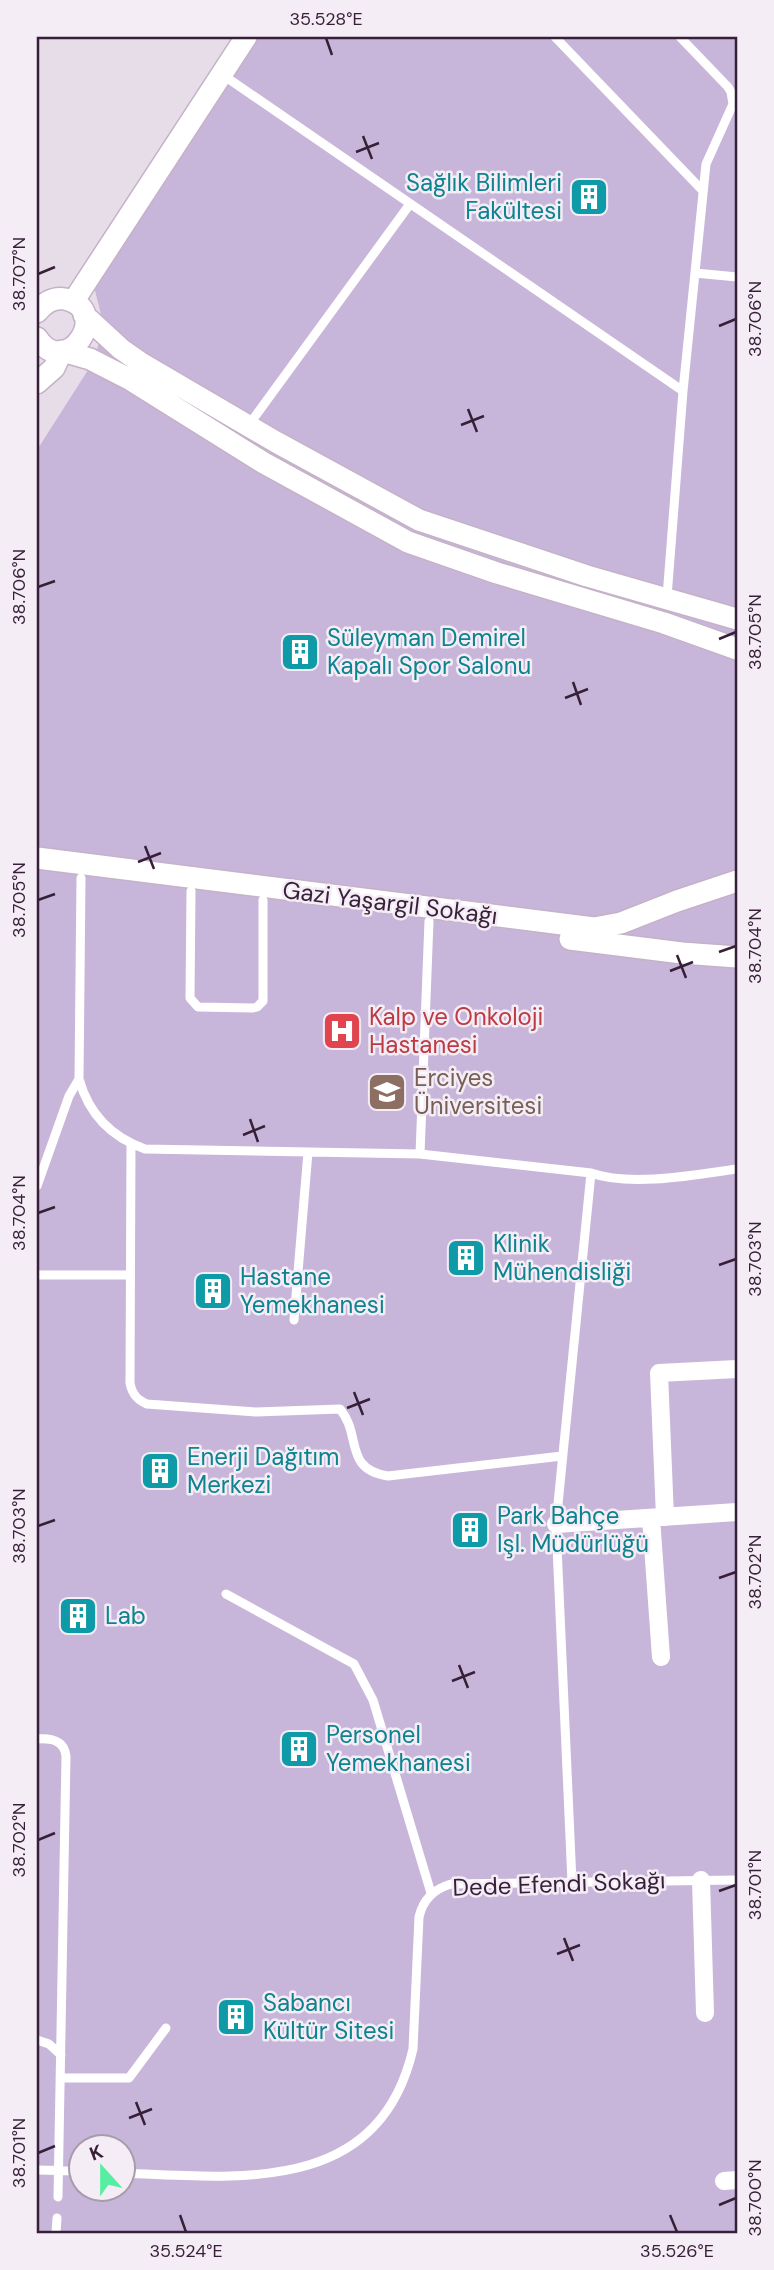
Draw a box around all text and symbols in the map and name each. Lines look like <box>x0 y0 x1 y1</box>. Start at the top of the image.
text: 35.528°E <box>289 7 363 31</box>
place label: Sağlık Bilimleri Fakültesi <box>406 167 562 226</box>
building icon: Sağlık Bilimleri Fakültesi <box>568 176 610 218</box>
text: 38.707°N <box>7 237 31 311</box>
text: 38.706°N <box>743 281 767 357</box>
text: 38.706°N <box>7 549 31 625</box>
text: 38.705°N <box>743 594 767 670</box>
place label: Süleyman Demirel Kapalı Spor Salonu <box>327 622 531 681</box>
building icon: Süleyman Demirel Kapalı Spor Salonu <box>279 631 321 673</box>
text: 38.705°N <box>7 862 31 938</box>
street label: Gazi Yaşargil Sokağı <box>281 874 499 931</box>
text: 38.704°N <box>743 908 767 984</box>
place label: Kalp ve Onkoloji Hastanesi <box>369 1001 543 1060</box>
hospital icon: Kalp ve Onkoloji Hastanesi <box>321 1010 363 1052</box>
place label: Erciyes Üniversitesi <box>414 1062 542 1121</box>
school or university icon: Erciyes Üniversitesi <box>366 1071 408 1113</box>
text: 38.704°N <box>7 1175 31 1251</box>
text: 38.703°N <box>743 1221 767 1297</box>
place label: Klinik Mühendisliği <box>493 1228 631 1287</box>
building icon: Klinik Mühendisliği <box>445 1237 487 1279</box>
place label: Hastane Yemekhanesi <box>240 1261 385 1320</box>
building icon: Hastane Yemekhanesi <box>192 1270 234 1312</box>
place label: Enerji Dağıtım Merkezi <box>187 1441 339 1500</box>
building icon: Enerji Dağıtım Merkezi <box>139 1450 181 1492</box>
text: 38.703°N <box>7 1488 31 1564</box>
place label: Park Bahçe Işl. Müdürlüğü <box>497 1500 649 1559</box>
building icon: Park Bahçe Işl. Müdürlüğü <box>449 1509 491 1551</box>
text: 38.702°N <box>743 1534 767 1610</box>
building icon: Lab <box>57 1595 99 1637</box>
place label: Lab <box>105 1600 146 1631</box>
place label: Personel Yemekhanesi <box>326 1719 471 1778</box>
building icon: Personel Yemekhanesi <box>278 1728 320 1770</box>
text: 38.702°N <box>7 1802 31 1878</box>
text: 38.701°N <box>743 1850 767 1920</box>
street label: Dede Efendi Sokağı <box>452 1864 666 1903</box>
place label: Sabancı Kültür Sitesi <box>263 1987 394 2046</box>
building icon: Sabancı Kültür Sitesi <box>215 1996 257 2038</box>
text: 38.701°N <box>7 2118 31 2188</box>
north arrow <box>66 2134 136 2204</box>
text: K <box>86 2139 106 2166</box>
text: 38.700°N <box>743 2159 767 2237</box>
text: 35.524°E <box>149 2239 223 2263</box>
text: 35.526°E <box>640 2239 714 2263</box>

